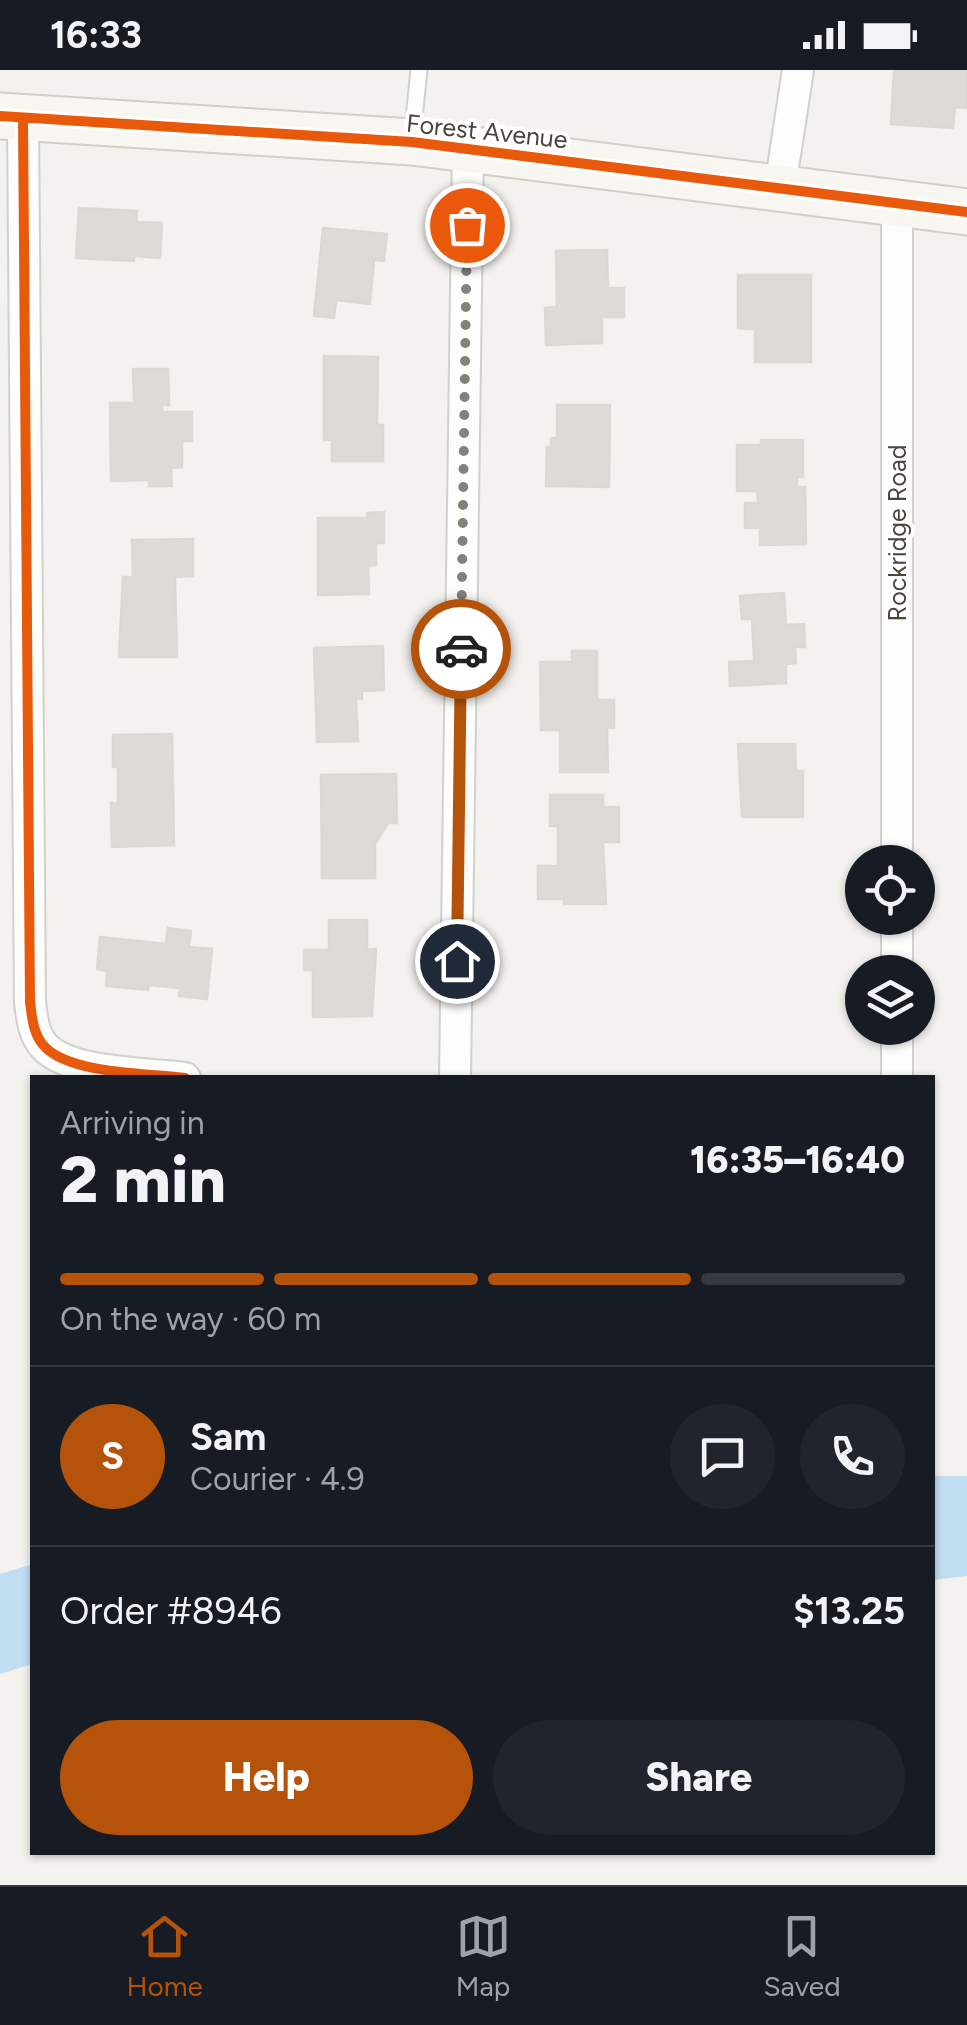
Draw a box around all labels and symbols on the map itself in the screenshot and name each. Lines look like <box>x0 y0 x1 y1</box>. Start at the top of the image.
street label: Forest Avenue <box>405 108 569 154</box>
pin <box>425 183 510 268</box>
street label: Rockridge Road <box>882 445 912 621</box>
courier <box>411 599 511 699</box>
pin <box>415 919 500 1004</box>

